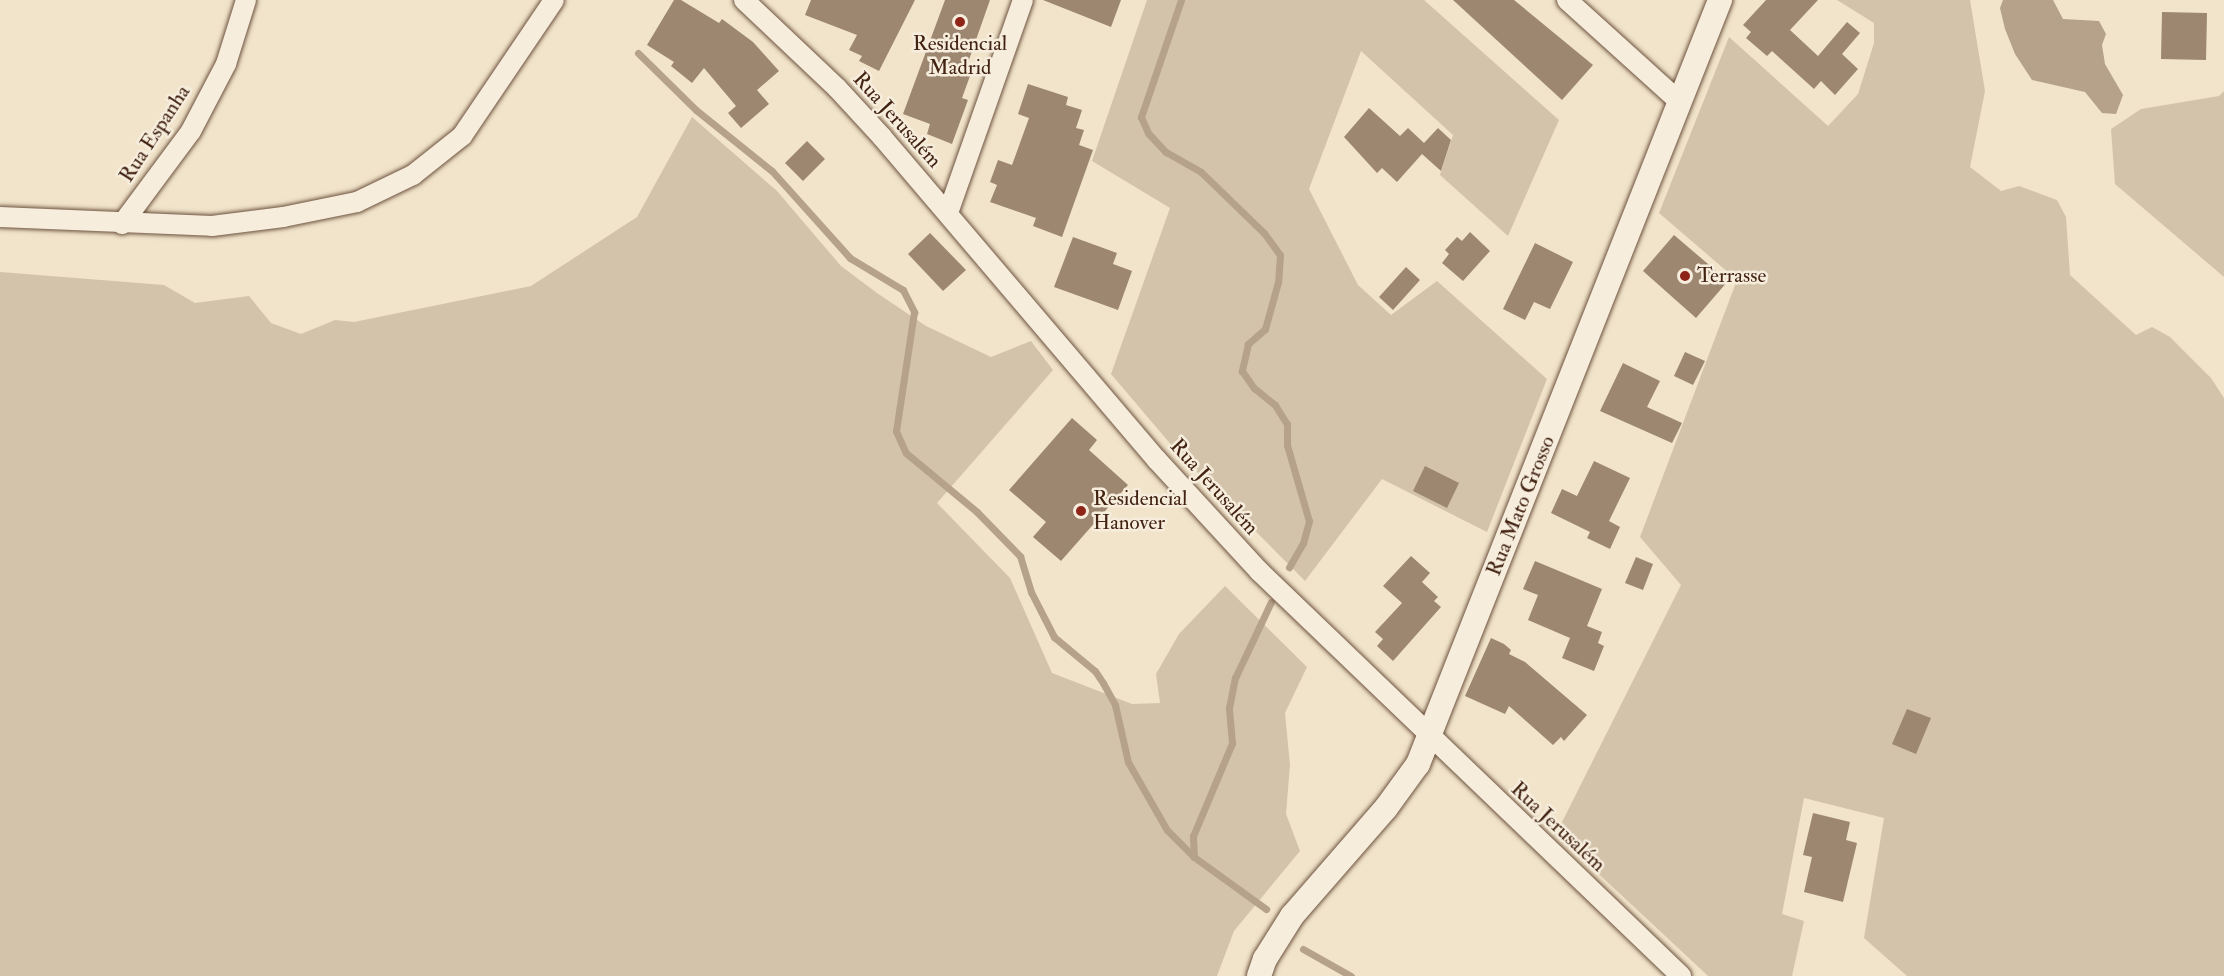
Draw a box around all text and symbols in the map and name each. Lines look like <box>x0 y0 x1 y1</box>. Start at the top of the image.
marker: Residencial Madrid <box>953 15 967 29</box>
place label: Residencial Madrid <box>913 31 1007 81</box>
street label: Rua Jerusalém <box>847 67 947 173</box>
street label: Rua Espanha <box>114 81 196 187</box>
place label: Terrasse <box>1697 263 1766 289</box>
marker: Terrasse <box>1678 269 1692 283</box>
street label: Rua Mato Grosso <box>1481 432 1561 580</box>
street label: Rua Jerusalém <box>1164 434 1264 540</box>
place label: Residencial Hanover <box>1093 486 1187 536</box>
marker: Residencial Hanover <box>1074 504 1088 518</box>
street label: Rua Jerusalém <box>1505 777 1611 877</box>

